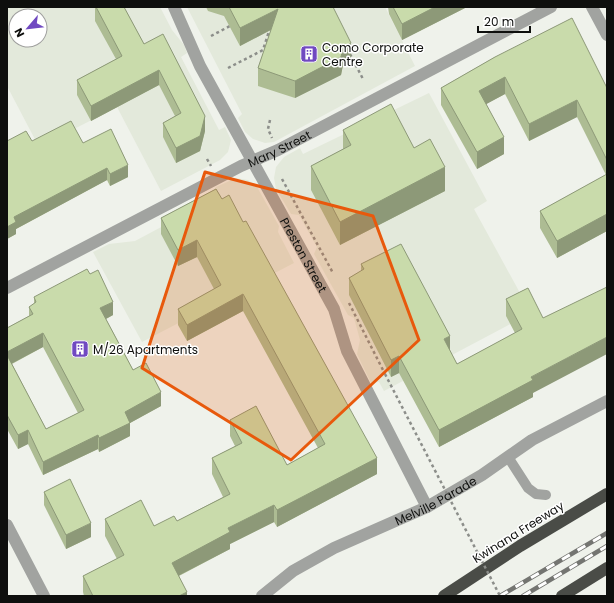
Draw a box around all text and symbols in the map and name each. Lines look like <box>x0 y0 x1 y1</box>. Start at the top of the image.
north arrow <box>8 8 48 48</box>
scale bar <box>478 8 530 34</box>
text: 20 m <box>484 13 514 30</box>
text: N <box>10 25 28 40</box>
place label: Como Corporate Centre <box>322 39 424 70</box>
building icon: Como Corporate Centre <box>299 44 319 64</box>
street label: Mary Street <box>245 126 314 171</box>
street label: Preston Street <box>277 214 332 295</box>
building icon: M/26 Apartments <box>70 339 90 359</box>
place label: M/26 Apartments <box>93 341 198 358</box>
street label: Melville Parade <box>392 472 479 529</box>
street label: Kwinana Freeway <box>469 497 567 567</box>

